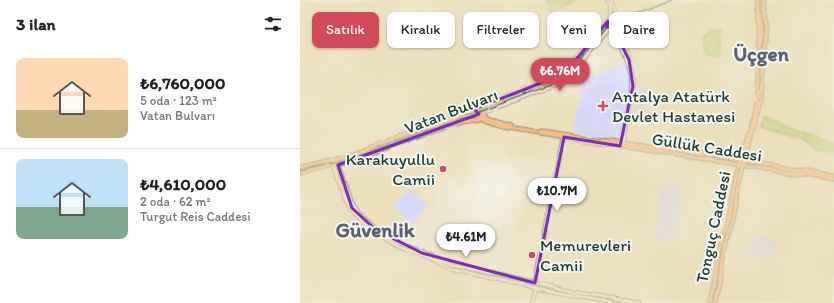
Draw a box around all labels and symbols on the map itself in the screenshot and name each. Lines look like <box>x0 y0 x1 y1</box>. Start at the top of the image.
district label: Üçgen <box>733 41 790 67</box>
pin: ₺6.76M <box>527 58 593 92</box>
street label: Vatan Bulvarı <box>402 84 500 138</box>
place label: Antalya Atatürk Devlet Hastanesi <box>612 86 735 126</box>
marker: Antalya Atatürk Devlet Hastanesi <box>597 100 609 112</box>
street label: Güllük Caddesi <box>651 128 763 166</box>
place label: Karakuyullu Camii <box>346 149 435 189</box>
marker: Karakuyullu Camii <box>438 164 448 174</box>
street label: Tonguç Caddesi <box>691 169 735 285</box>
pin: ₺10.7M <box>524 178 590 212</box>
district label: Güvenlik <box>335 217 416 242</box>
pin: ₺4.61M <box>433 224 499 258</box>
place label: Memurevleri Camii <box>540 235 631 275</box>
marker: Memurevleri Camii <box>527 250 537 260</box>

